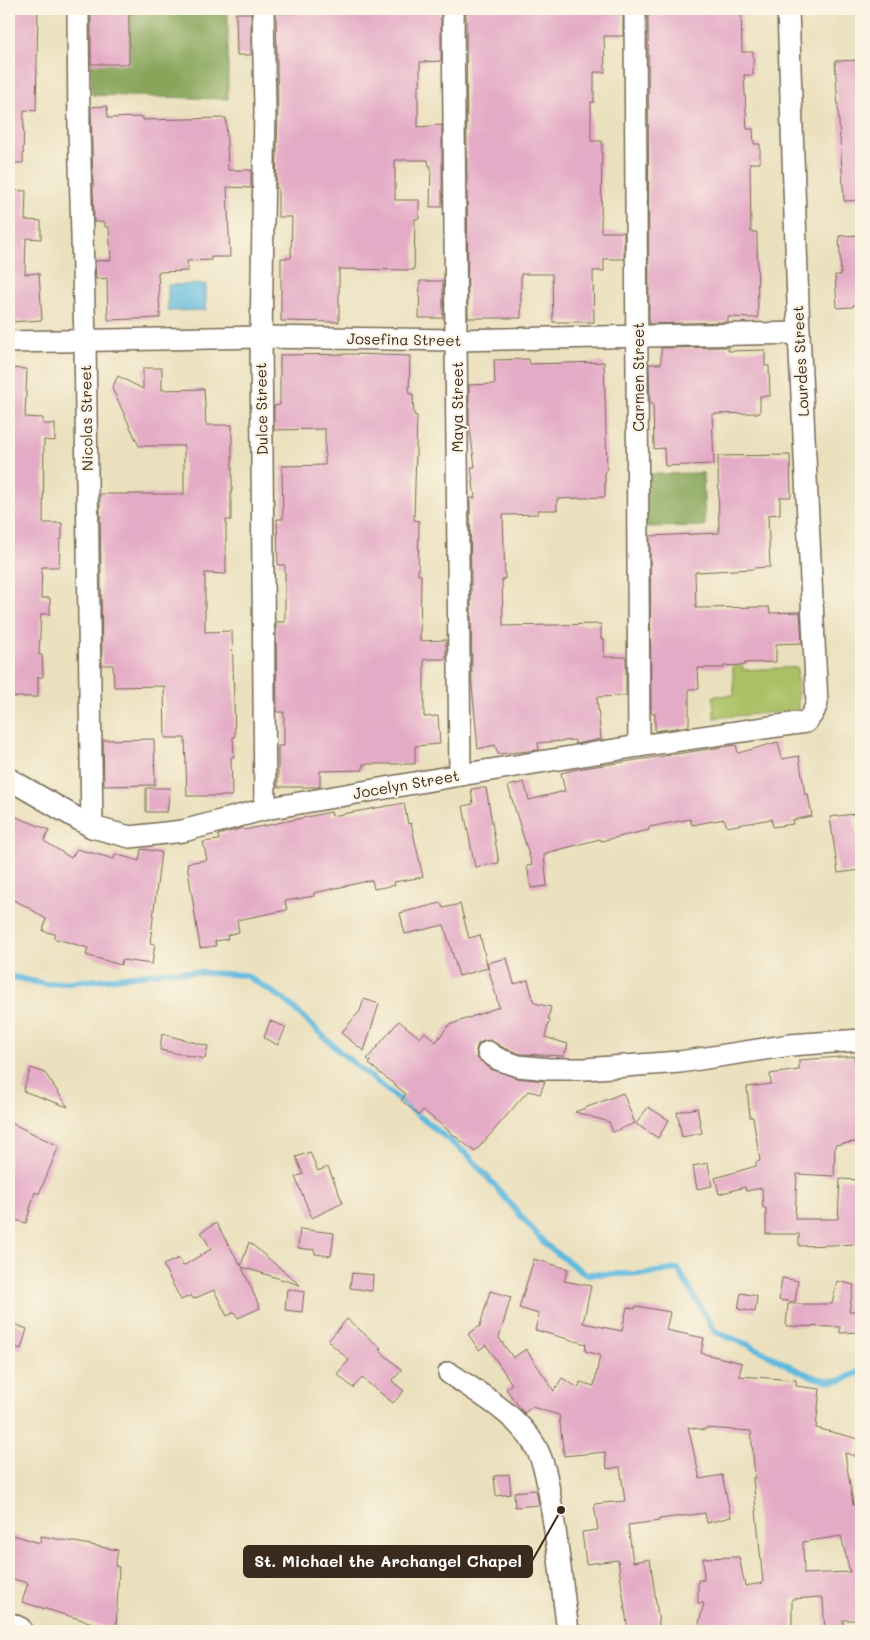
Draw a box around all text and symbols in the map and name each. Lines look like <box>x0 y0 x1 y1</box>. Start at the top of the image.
street label: Lourdes Street <box>787 305 813 417</box>
street label: Carmen Street <box>628 322 648 432</box>
street label: Josefina Street <box>347 328 461 350</box>
street label: Maya Street <box>447 361 467 453</box>
street label: Dulce Street <box>250 362 272 456</box>
street label: Nicolas Street <box>75 365 97 471</box>
street label: Jocelyn Street <box>351 765 461 803</box>
callout: St. Michael the Archangel Chapel <box>244 1546 532 1577</box>
text: St. Michael the Archangel Chapel <box>254 1550 522 1571</box>

